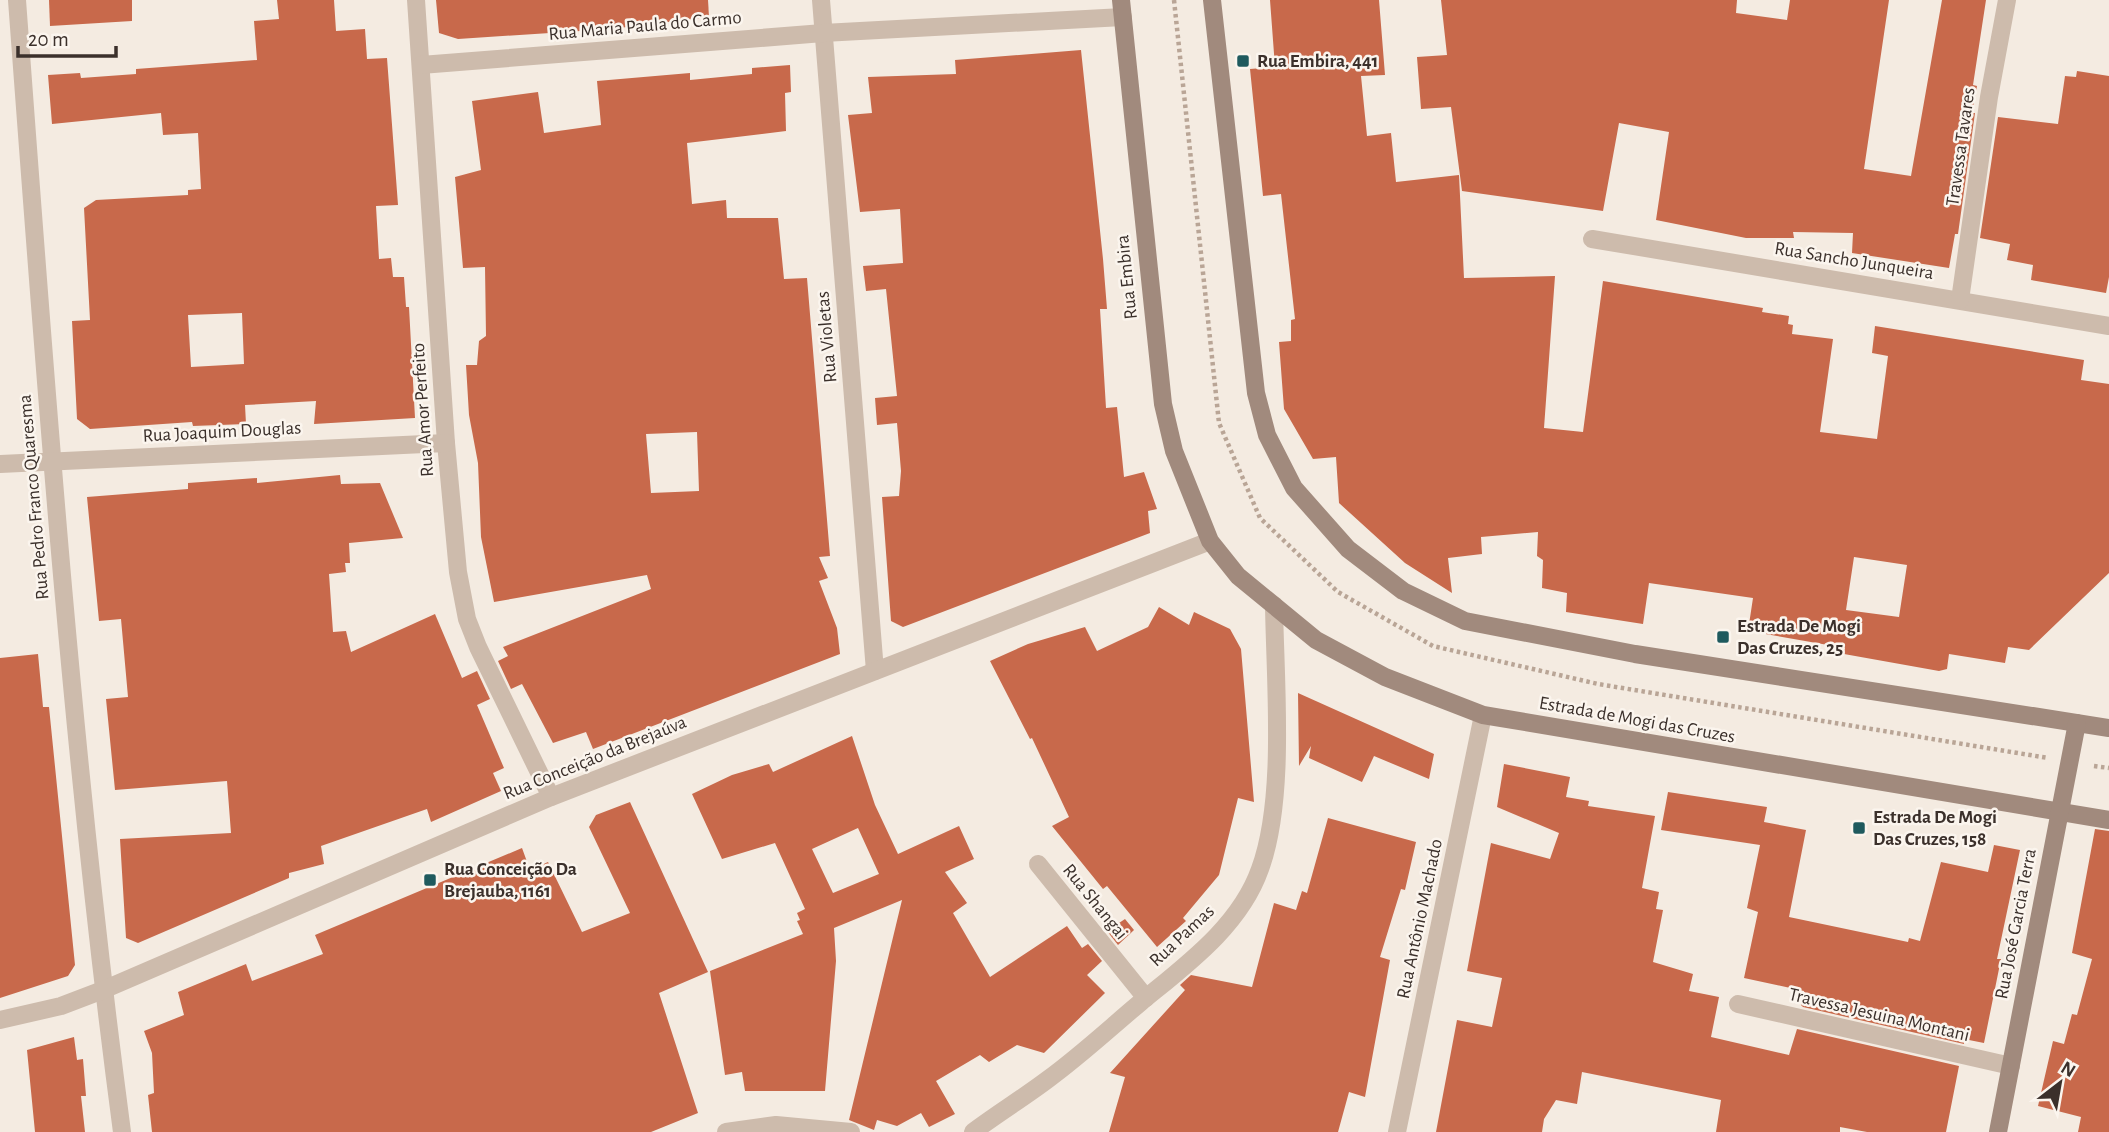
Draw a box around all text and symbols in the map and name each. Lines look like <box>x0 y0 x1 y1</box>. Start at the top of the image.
street label: Rua Maria Paula do Carmo <box>548 8 742 44</box>
scale bar <box>18 14 116 58</box>
text: 20 m <box>28 29 69 50</box>
place label: Rua Embira, 441 <box>1257 52 1378 71</box>
marker: Rua Embira, 441 <box>1235 53 1251 69</box>
street label: Travessa Tavares <box>1943 86 1979 208</box>
street label: Rua Embira <box>1113 234 1141 320</box>
street label: Rua Sancho Junqueira <box>1773 239 1935 283</box>
street label: Rua Violetas <box>814 290 840 384</box>
street label: Rua Amor Perfeito <box>409 342 437 478</box>
street label: Rua Pedro Franco Quaresma <box>16 393 52 600</box>
street label: Rua Joaquim Douglas <box>142 418 302 446</box>
place label: Estrada De Mogi Das Cruzes, 25 <box>1737 617 1861 658</box>
marker: Estrada De Mogi Das Cruzes, 25 <box>1715 629 1731 645</box>
street label: Estrada de Mogi das Cruzes <box>1537 693 1737 747</box>
street label: Rua Conceição da Brejaúva <box>501 712 689 803</box>
place label: Estrada De Mogi Das Cruzes, 158 <box>1873 808 1997 849</box>
marker: Estrada De Mogi Das Cruzes, 158 <box>1851 820 1867 836</box>
street label: Rua Antônio Machado <box>1394 837 1446 1001</box>
street label: Rua José Garcia Terra <box>1992 847 2040 1001</box>
place label: Rua Conceição Da Brejauba, 1161 <box>444 860 577 901</box>
street label: Rua Shangai <box>1059 861 1131 943</box>
marker: Rua Conceição Da Brejauba, 1161 <box>422 872 438 888</box>
street label: Rua Pamas <box>1146 902 1218 970</box>
street label: Travessa Jesuina Montani <box>1787 985 1971 1045</box>
north arrow <box>2025 1048 2095 1118</box>
text: N <box>2057 1058 2079 1081</box>

